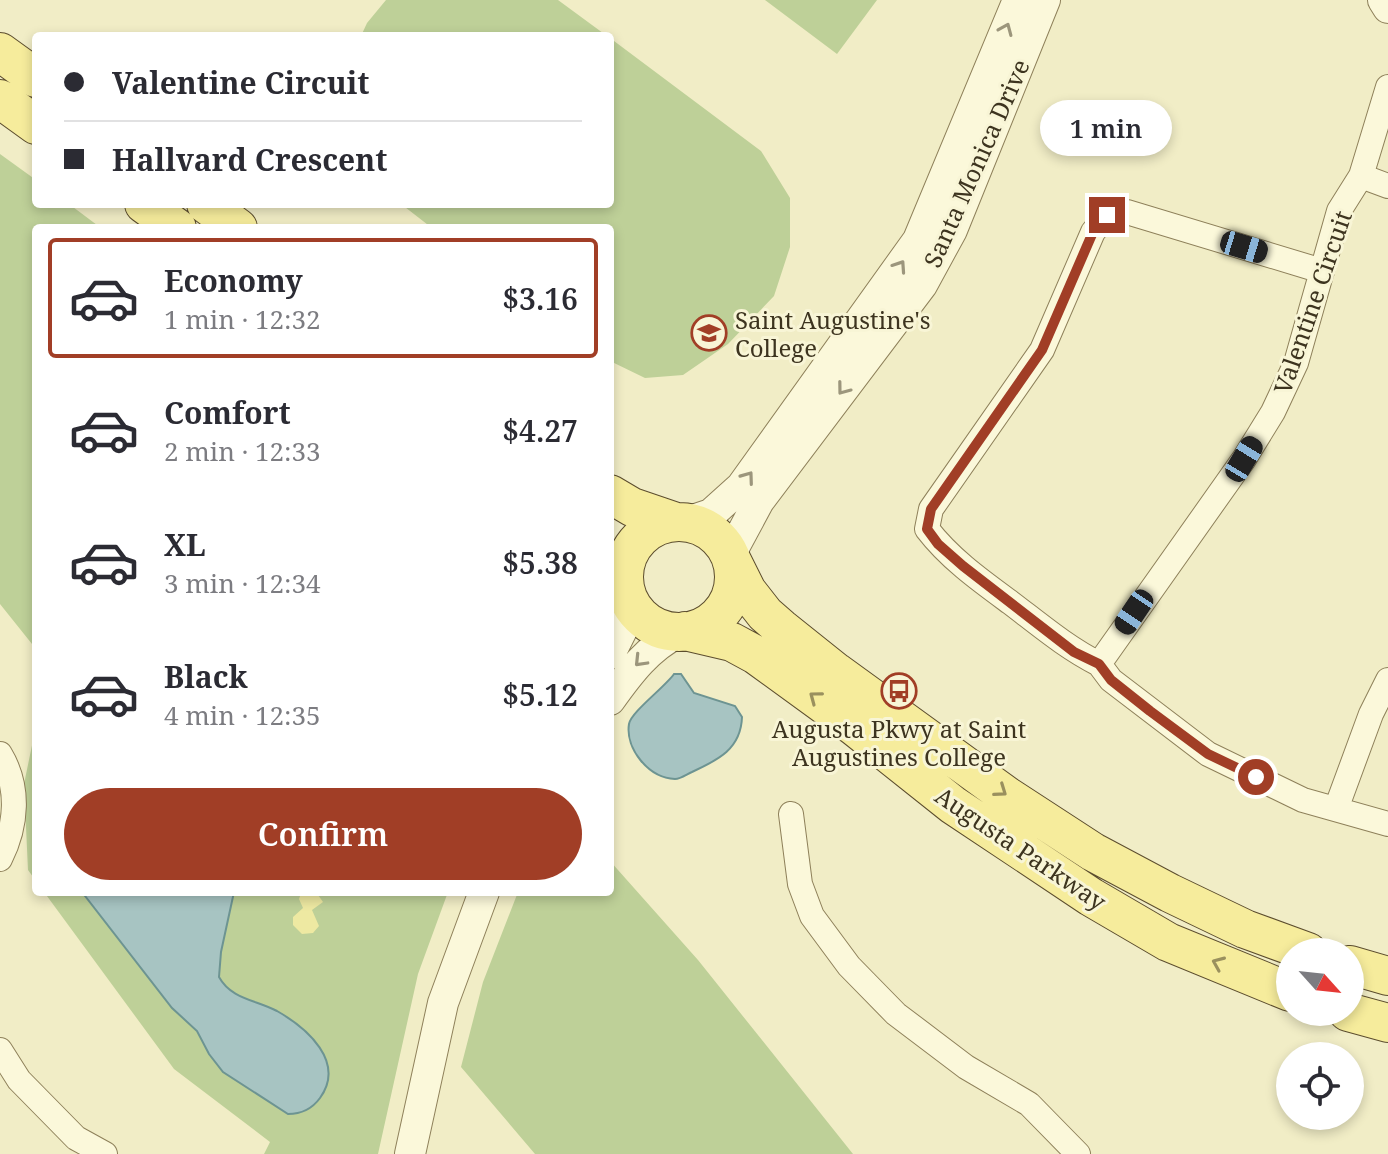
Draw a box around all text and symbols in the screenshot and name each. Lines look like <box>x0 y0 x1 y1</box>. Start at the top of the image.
one-way arrow <box>996 23 1013 37</box>
street label: Santa Monica Drive <box>915 54 1037 272</box>
text: Valentine Circuit <box>112 62 369 103</box>
callout: 1 min <box>1041 99 1173 155</box>
text: 1 min <box>1070 110 1142 146</box>
text: Hallvard Crescent <box>112 139 387 180</box>
route end <box>1089 197 1125 233</box>
street label: Valentine Circuit <box>1265 206 1359 398</box>
car <box>1218 229 1270 265</box>
text: Economy <box>164 260 303 301</box>
one-way arrow <box>891 260 906 275</box>
icon: car <box>68 262 140 334</box>
text: $3.16 <box>502 278 578 319</box>
text: 1 min · 12:32 <box>164 301 321 337</box>
place label: Saint Augustine's College <box>735 303 931 364</box>
school or university icon: Saint Augustine's College <box>690 314 728 352</box>
one-way arrow <box>838 381 852 395</box>
text: Comfort <box>164 392 291 433</box>
icon: car <box>68 394 140 466</box>
text: $4.27 <box>502 410 578 451</box>
car <box>1221 432 1267 486</box>
text: 2 min · 12:33 <box>164 433 321 469</box>
one-way arrow <box>738 471 753 485</box>
text: XL <box>164 524 206 565</box>
icon: car <box>68 526 140 598</box>
text: $5.38 <box>502 542 578 583</box>
text: 3 min · 12:34 <box>164 565 321 601</box>
car <box>1111 585 1157 639</box>
one-way arrow <box>635 652 649 666</box>
text: Black <box>164 656 248 697</box>
icon: car <box>68 658 140 730</box>
bus stop icon: Augusta Pkwy at Saint Augustines College <box>880 672 918 710</box>
text: $5.12 <box>502 674 578 715</box>
one-way arrow <box>809 693 824 707</box>
text: 4 min · 12:35 <box>164 697 321 733</box>
place label: Augusta Pkwy at Saint Augustines College <box>772 712 1026 773</box>
route start <box>1238 759 1274 795</box>
street label: Augusta Parkway <box>929 779 1113 918</box>
one-way arrow <box>992 781 1006 796</box>
button: Confirm <box>64 788 582 880</box>
north arrow <box>1276 938 1364 1026</box>
map controls <box>1276 938 1364 1130</box>
one-way arrow <box>1211 956 1225 973</box>
button: locate <box>1276 1042 1364 1130</box>

